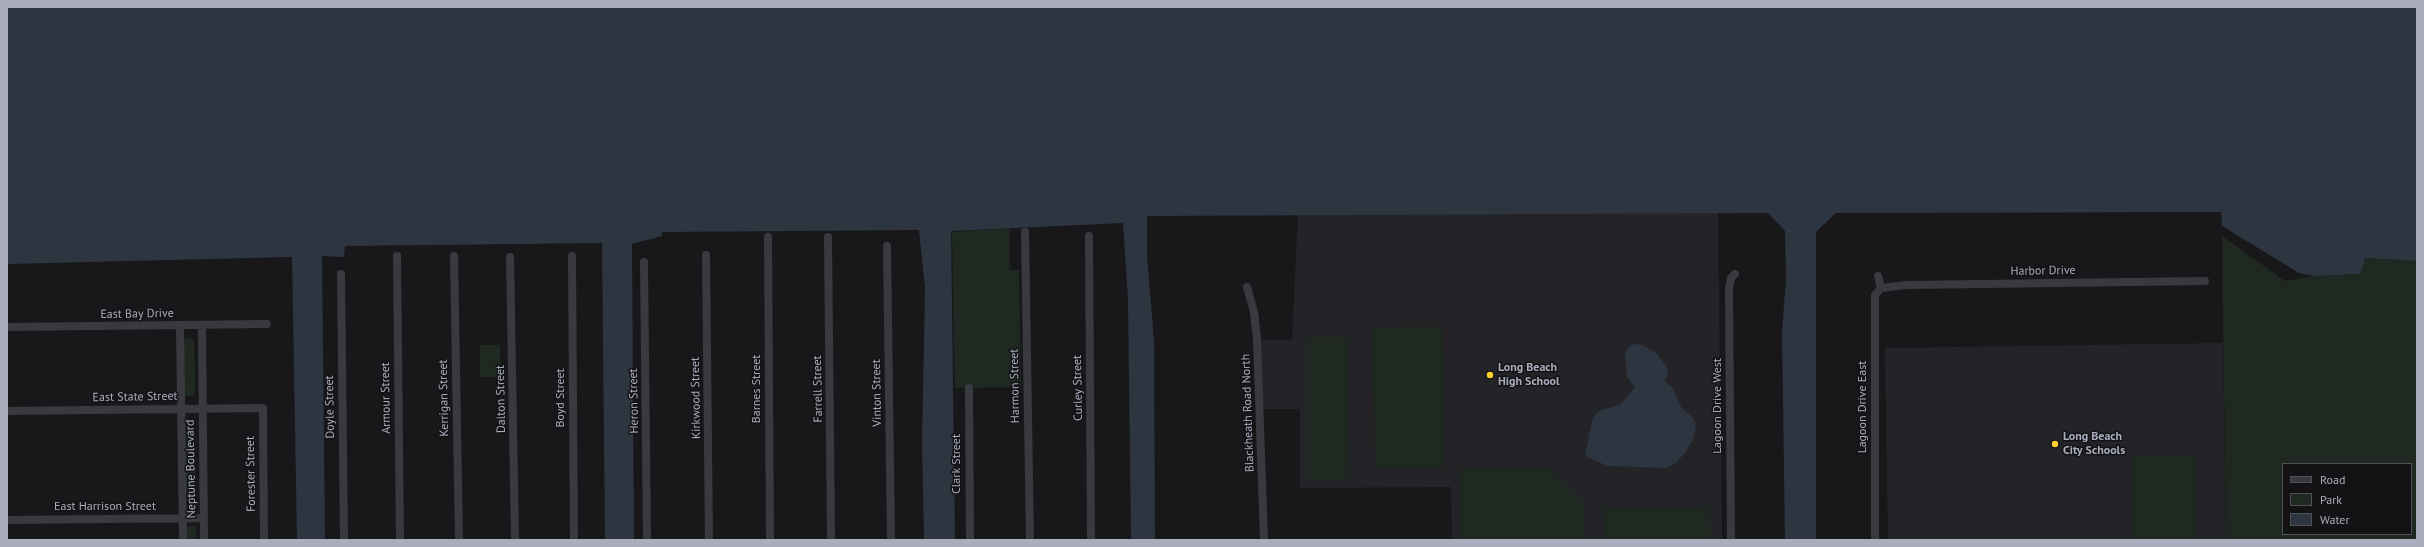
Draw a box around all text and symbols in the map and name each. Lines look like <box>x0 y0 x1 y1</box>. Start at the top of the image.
street label: Harbor Drive <box>2010 263 2076 279</box>
street label: East Bay Drive <box>100 306 174 322</box>
street label: Harmon Street <box>1007 349 1023 423</box>
street label: Blackheath Road North <box>1239 354 1257 472</box>
street label: Barnes Street <box>750 355 764 423</box>
street label: Farrell Street <box>810 355 826 423</box>
street label: Curley Street <box>1070 355 1086 421</box>
street label: Kirkwood Street <box>688 357 704 439</box>
street label: Lagoon Drive West <box>1711 358 1725 454</box>
street label: Kerrigan Street <box>436 359 452 437</box>
street label: Vinton Street <box>869 359 885 427</box>
place label: Long Beach High School <box>1498 361 1560 389</box>
street label: Lagoon Drive East <box>1856 361 1870 453</box>
street label: Armour Street <box>378 362 394 434</box>
street label: Dalton Street <box>493 365 509 433</box>
street label: Boyd Street <box>554 368 568 428</box>
street label: Heron Street <box>626 368 642 434</box>
marker: Long Beach High School <box>1485 370 1495 380</box>
street label: Doyle Street <box>322 375 338 439</box>
street label: East State Street <box>92 389 178 405</box>
street label: Neptune Boulevard <box>183 420 199 518</box>
place label: Long Beach City Schools <box>2063 430 2125 458</box>
street label: Clark Street <box>950 434 964 494</box>
street label: Forester Street <box>243 436 259 512</box>
marker: Long Beach City Schools <box>2050 439 2060 449</box>
legend <box>2282 463 2412 535</box>
text: Road <box>2320 472 2345 487</box>
text: Park <box>2320 492 2342 507</box>
street label: East Harrison Street <box>54 500 156 514</box>
text: Water <box>2320 512 2350 527</box>

